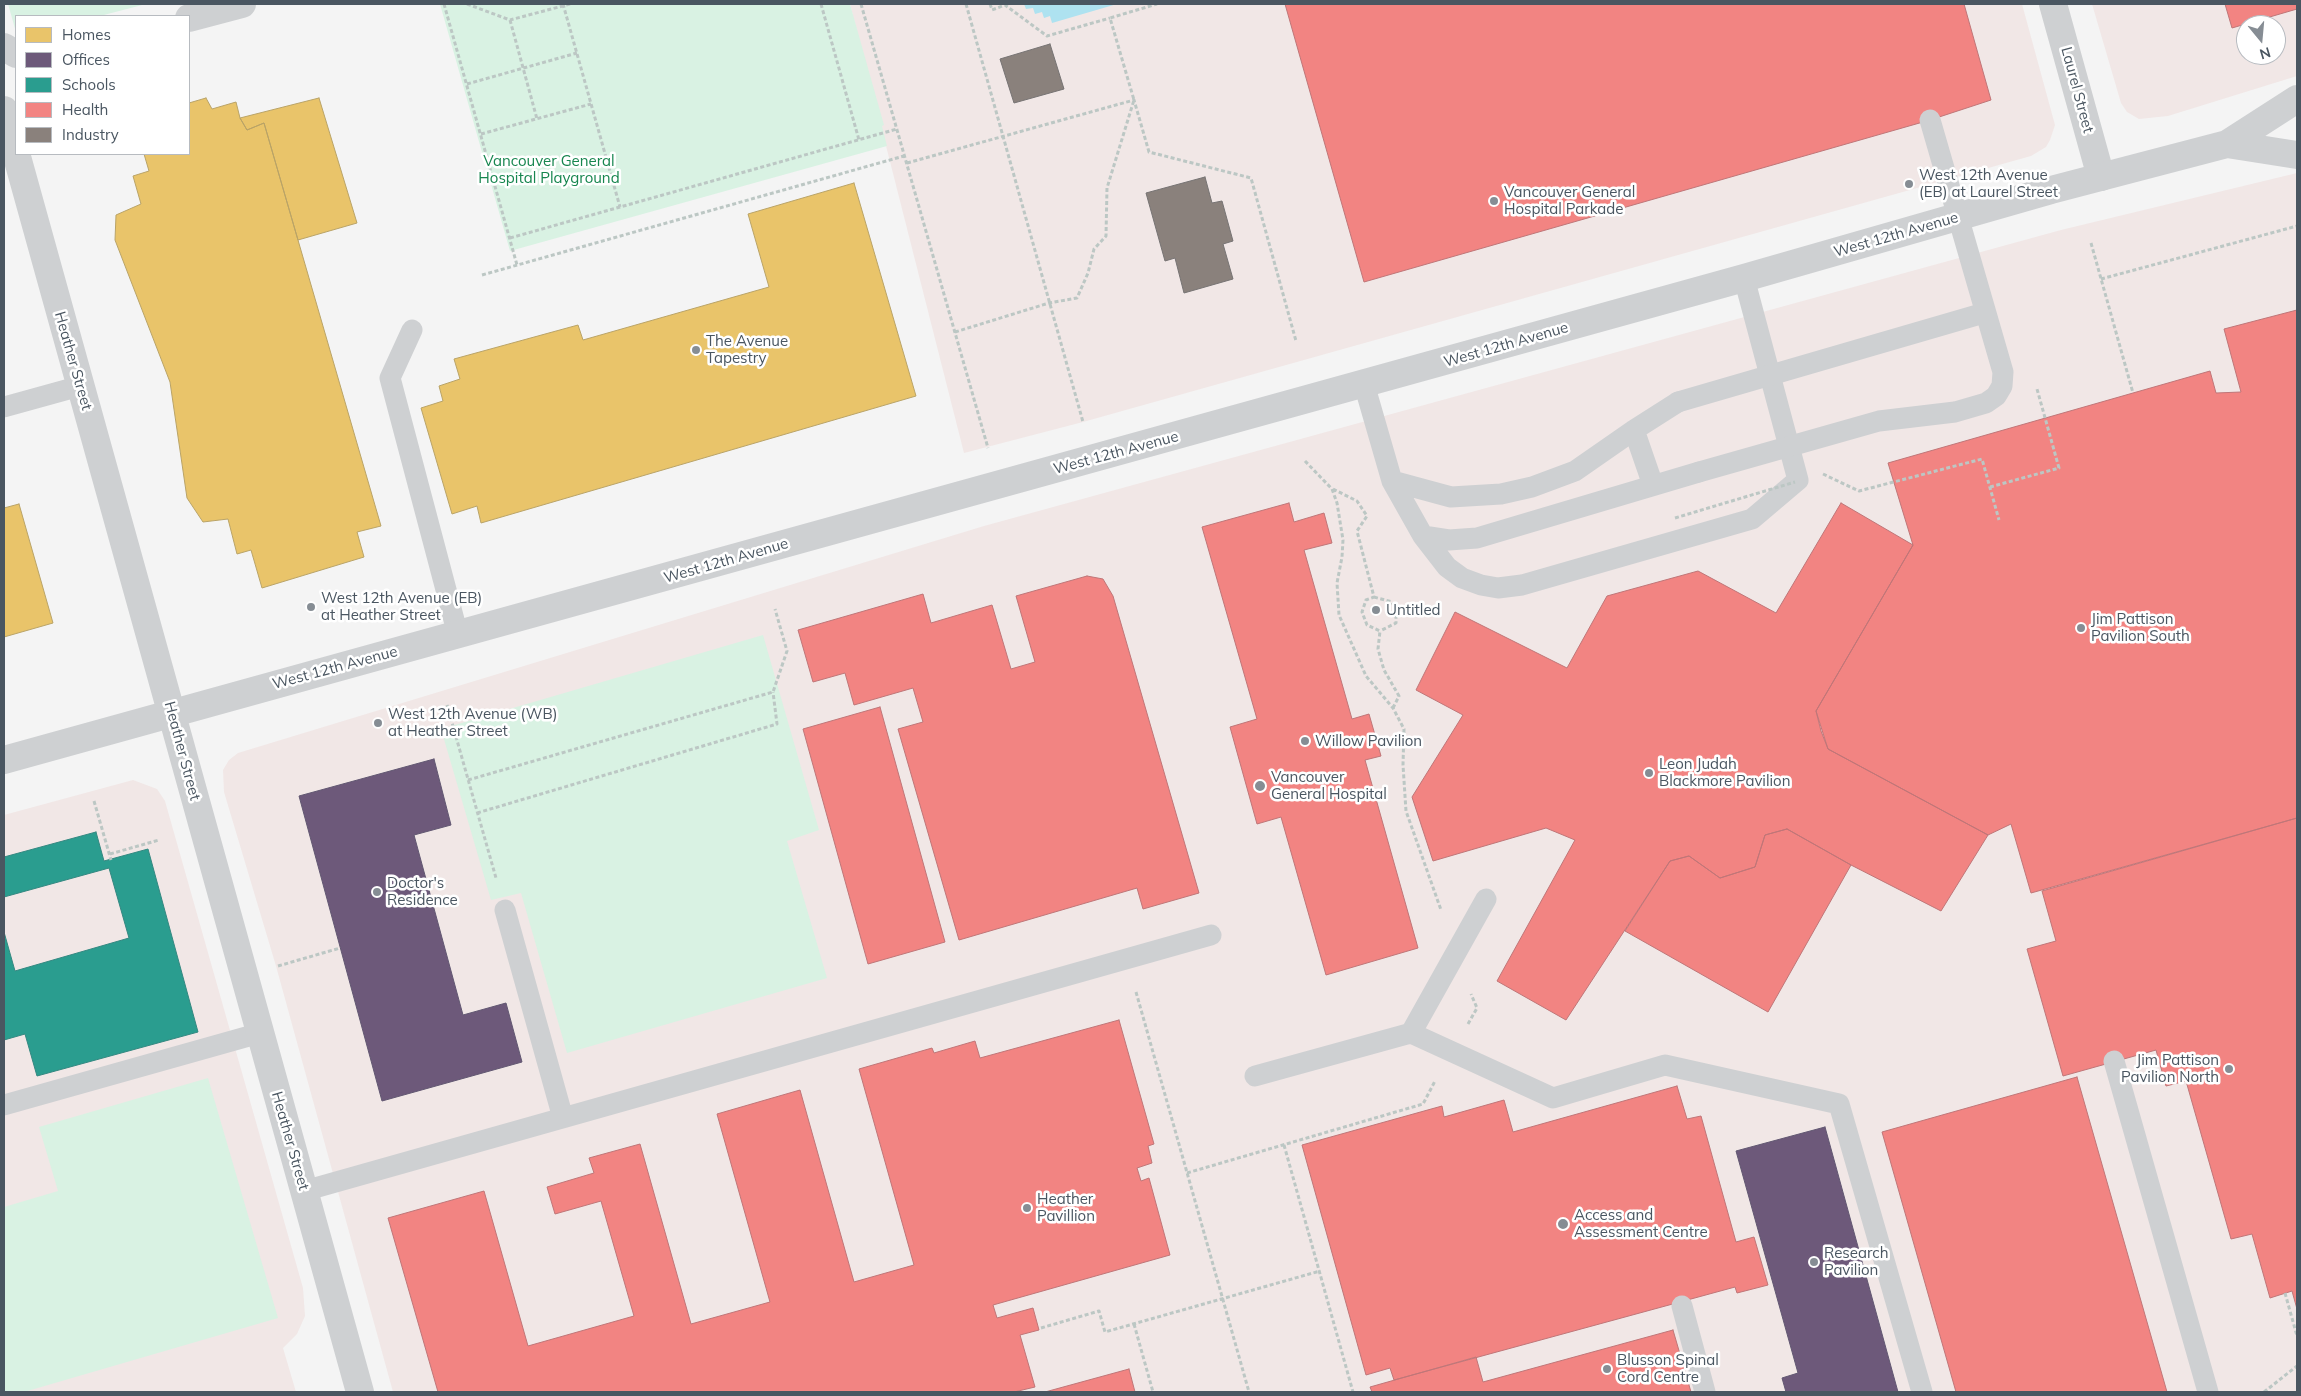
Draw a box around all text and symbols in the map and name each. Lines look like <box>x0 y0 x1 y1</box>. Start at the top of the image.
legend <box>15 15 190 155</box>
north arrow <box>2236 15 2286 65</box>
text: Homes <box>62 25 111 44</box>
text: N <box>2257 43 2273 64</box>
street label: Laurel Street <box>2057 45 2097 135</box>
text: Offices <box>62 50 110 69</box>
text: Schools <box>62 75 116 94</box>
text: Health <box>62 100 108 119</box>
text: Industry <box>62 125 119 144</box>
park label: Vancouver General Hospital Playground <box>478 152 620 187</box>
place label: West 12th Avenue (EB) at Laurel Street <box>1919 166 2058 201</box>
marker: West 12th Avenue (EB) at Laurel Street <box>1903 178 1915 190</box>
place label: Vancouver General Hospital Parkade <box>1504 183 1635 218</box>
marker: Vancouver General Hospital Parkade <box>1488 195 1500 207</box>
street label: West 12th Avenue <box>1832 209 1960 261</box>
street label: Heather Street <box>50 310 96 412</box>
street label: West 12th Avenue <box>1442 319 1570 371</box>
place label: The Avenue Tapestry <box>706 332 788 367</box>
marker: The Avenue Tapestry <box>690 344 702 356</box>
street label: West 12th Avenue <box>1052 428 1180 478</box>
street label: West 12th Avenue <box>662 535 790 587</box>
place label: West 12th Avenue (EB) at Heather Street <box>321 589 482 624</box>
marker: West 12th Avenue (EB) at Heather Street <box>305 601 317 613</box>
place label: Untitled <box>1386 601 1441 619</box>
marker: Untitled <box>1370 604 1382 616</box>
place label: Jim Pattison Pavilion South <box>2091 610 2190 645</box>
marker: Jim Pattison Pavilion South <box>2075 622 2087 634</box>
street label: West 12th Avenue <box>271 643 399 693</box>
street label: Heather Street <box>160 700 204 802</box>
place label: West 12th Avenue (WB) at Heather Street <box>388 705 557 740</box>
marker: West 12th Avenue (WB) at Heather Street <box>372 717 384 729</box>
place label: Willow Pavilion <box>1315 732 1422 750</box>
marker: Willow Pavilion <box>1299 735 1311 747</box>
place label: Leon Judah Blackmore Pavilion <box>1659 755 1790 790</box>
marker: Leon Judah Blackmore Pavilion <box>1643 767 1655 779</box>
place label: Vancouver General Hospital <box>1271 768 1387 803</box>
marker: Vancouver General Hospital <box>1253 779 1267 793</box>
place label: Doctor's Residence <box>387 874 458 909</box>
marker: Doctor's Residence <box>371 886 383 898</box>
place label: Jim Pattison Pavilion North <box>2121 1051 2219 1086</box>
marker: Jim Pattison Pavilion North <box>2223 1063 2235 1075</box>
street label: Heather Street <box>267 1090 313 1192</box>
place label: Heather Pavillion <box>1037 1190 1095 1225</box>
marker: Heather Pavillion <box>1021 1202 1033 1214</box>
place label: Access and Assessment Centre <box>1574 1206 1708 1241</box>
marker: Access and Assessment Centre <box>1556 1217 1570 1231</box>
place label: Research Pavilion <box>1824 1244 1889 1279</box>
marker: Research Pavilion <box>1808 1256 1820 1268</box>
place label: Blusson Spinal Cord Centre <box>1617 1351 1719 1386</box>
marker: Blusson Spinal Cord Centre <box>1601 1363 1613 1375</box>

